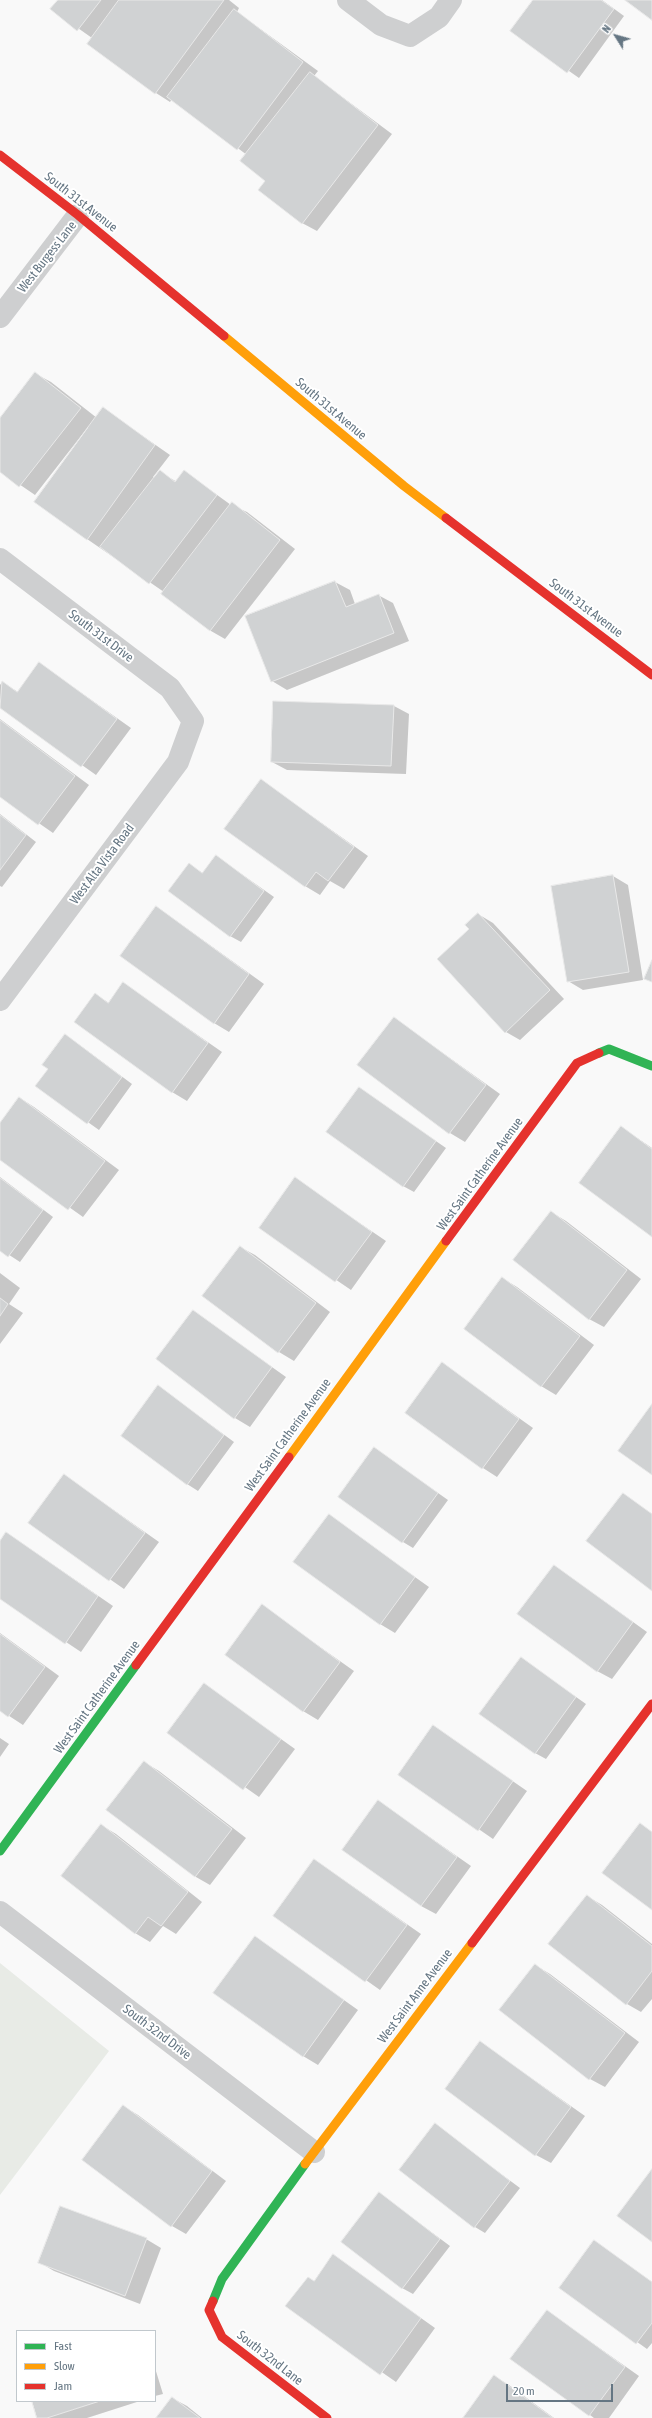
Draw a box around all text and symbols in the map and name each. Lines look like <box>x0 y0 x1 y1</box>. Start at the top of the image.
north arrow <box>596 16 636 56</box>
text: N <box>600 23 613 35</box>
street label: South 31st Avenue <box>42 169 120 235</box>
street label: West Burgess Lane <box>14 218 80 296</box>
street label: South 31st Avenue <box>292 375 370 443</box>
street label: South 31st Avenue <box>546 575 626 641</box>
street label: South 31st Drive <box>65 607 137 665</box>
street label: West Alta Vista Road <box>67 821 137 907</box>
street label: West Saint Catherine Avenue <box>434 1114 526 1234</box>
street label: West Saint Catherine Avenue <box>242 1375 334 1495</box>
street label: West Saint Catherine Avenue <box>51 1637 143 1757</box>
street label: West Saint Anne Avenue <box>374 1946 456 2046</box>
street label: South 32nd Drive <box>120 2001 194 2063</box>
street label: South 32nd Lane <box>234 2327 306 2389</box>
legend <box>16 2330 156 2402</box>
text: Fast <box>54 2339 72 2353</box>
text: Slow <box>54 2359 75 2373</box>
scale bar <box>508 2376 615 2402</box>
text: Jam <box>54 2379 72 2393</box>
text: 20 m <box>513 2384 535 2398</box>

